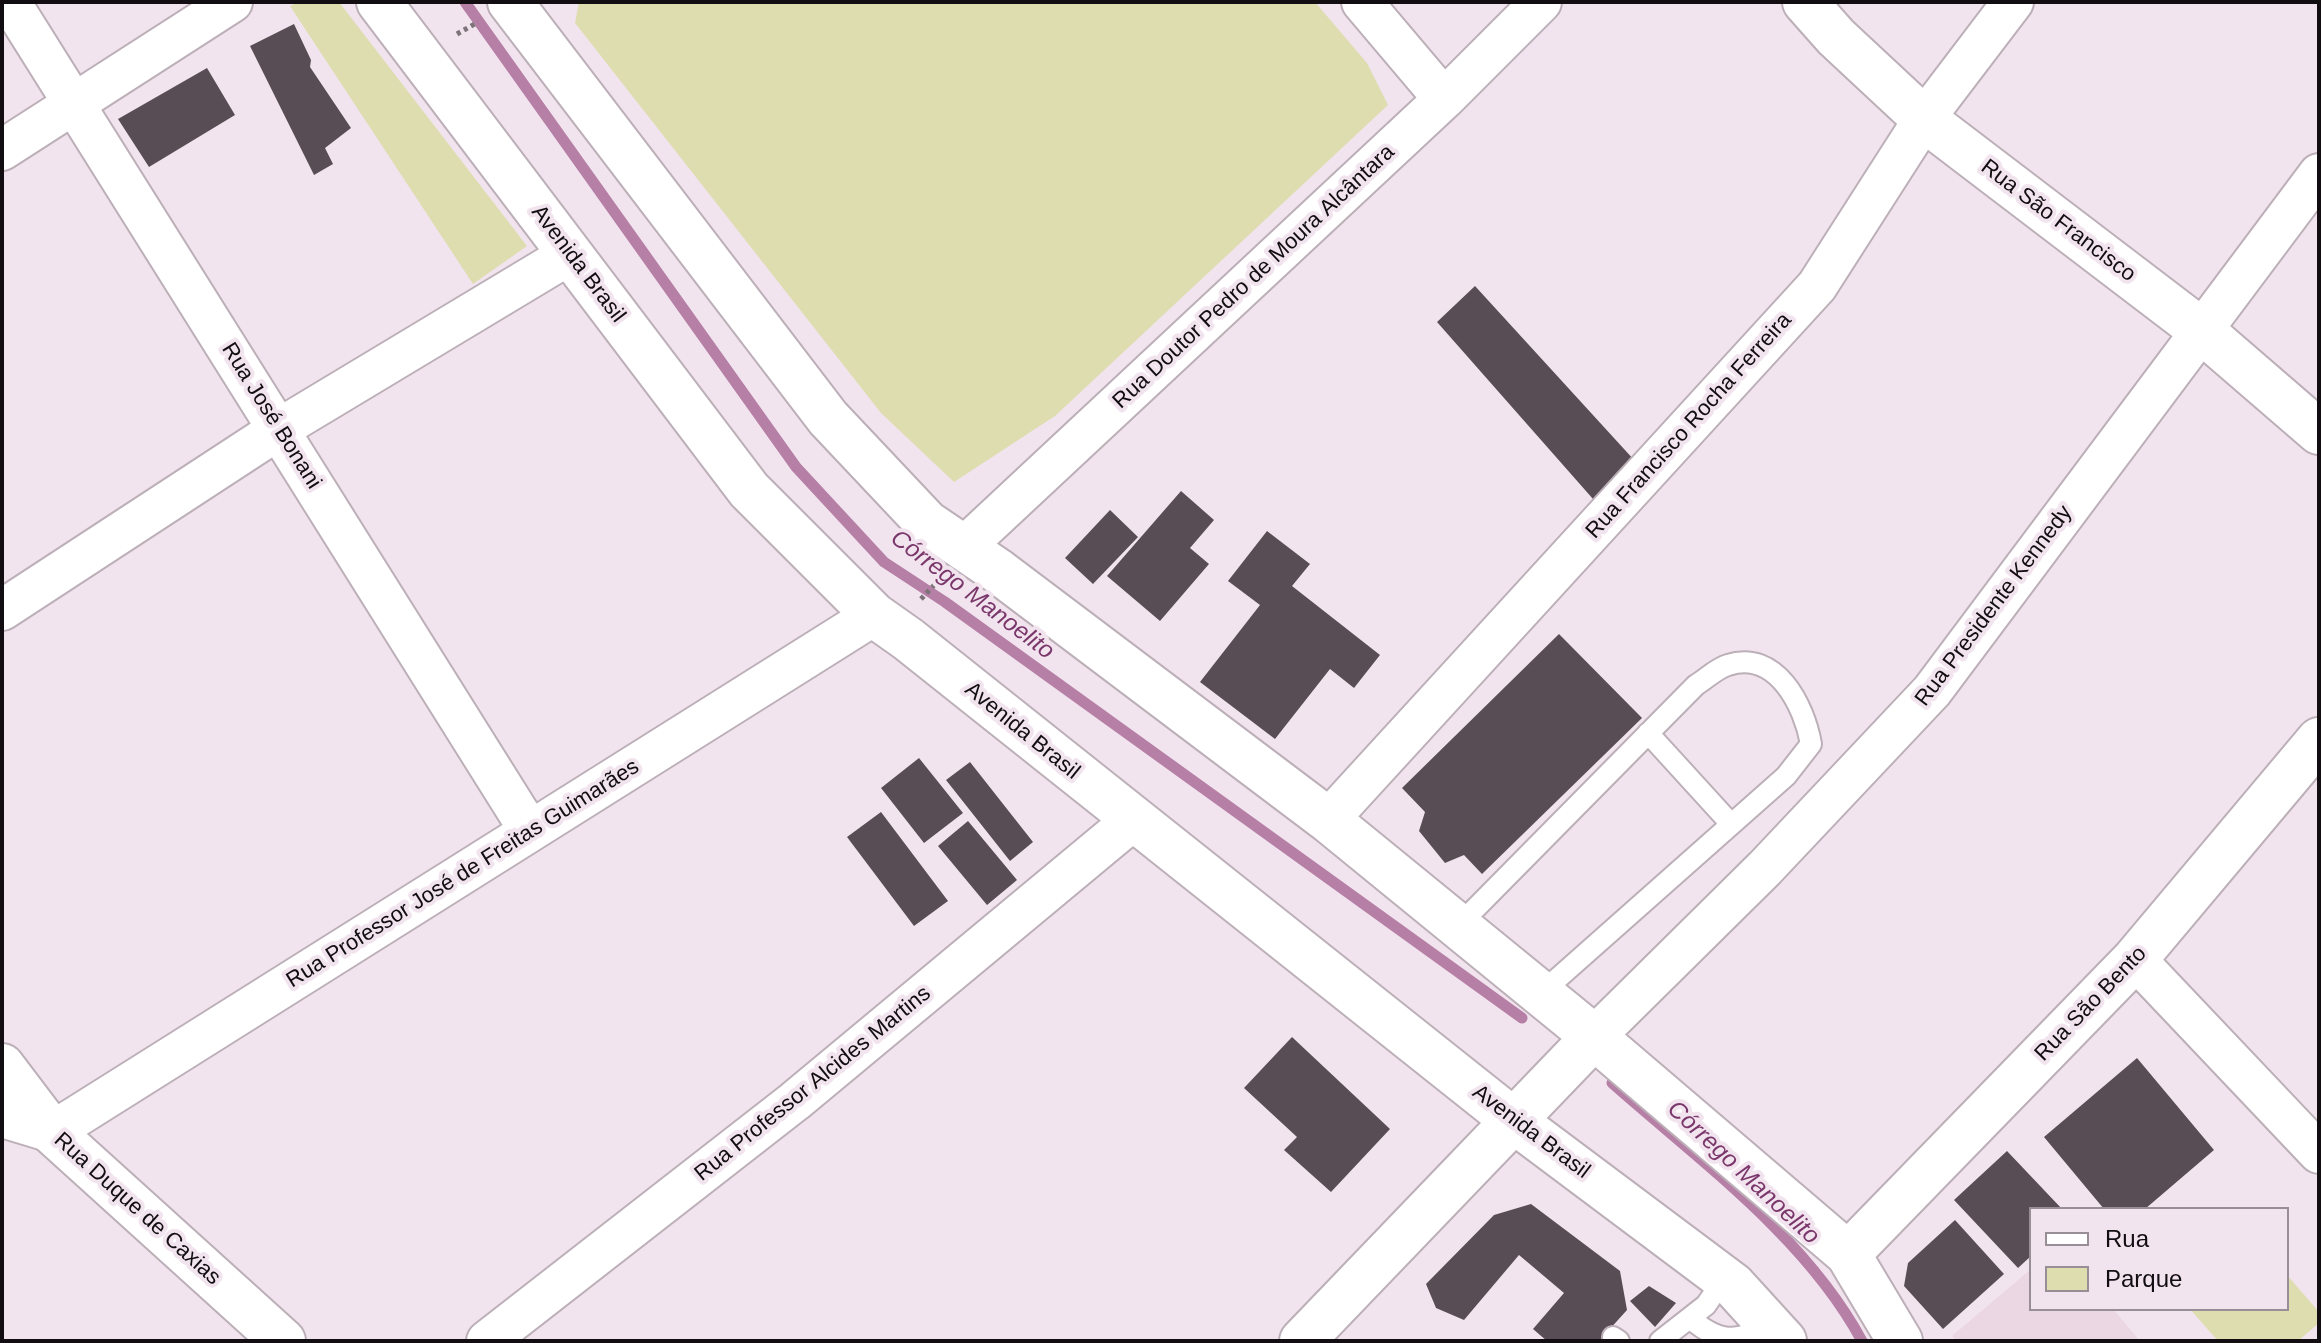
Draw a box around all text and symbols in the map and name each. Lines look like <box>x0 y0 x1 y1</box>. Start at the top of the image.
street label: Rua Doutor Pedro de Moura Alcântara <box>1108 139 1400 415</box>
street label: Rua São Francisco <box>1975 154 2141 288</box>
street label: Avenida Brasil <box>525 200 631 328</box>
street label: Rua Francisco Rocha Ferreira <box>1581 308 1797 544</box>
street label: Rua José Bonani <box>215 338 327 494</box>
street label: Rua Presidente Kennedy <box>1910 500 2078 712</box>
water label: Córrego Manoelito <box>884 524 1060 666</box>
street label: Avenida Brasil <box>959 677 1085 785</box>
street label: Rua Professor José de Freitas Guimarães <box>282 754 644 994</box>
street label: Rua São Bento <box>2030 941 2152 1067</box>
street label: Rua Professor Alcides Martins <box>690 981 936 1187</box>
street label: Avenida Brasil <box>1467 1079 1595 1185</box>
water label: Córrego Manoelito <box>1661 1095 1825 1251</box>
street label: Rua Duque de Caxias <box>48 1127 226 1291</box>
legend <box>2029 1207 2289 1311</box>
text: Rua <box>2105 1225 2149 1252</box>
text: Parque <box>2105 1265 2182 1292</box>

